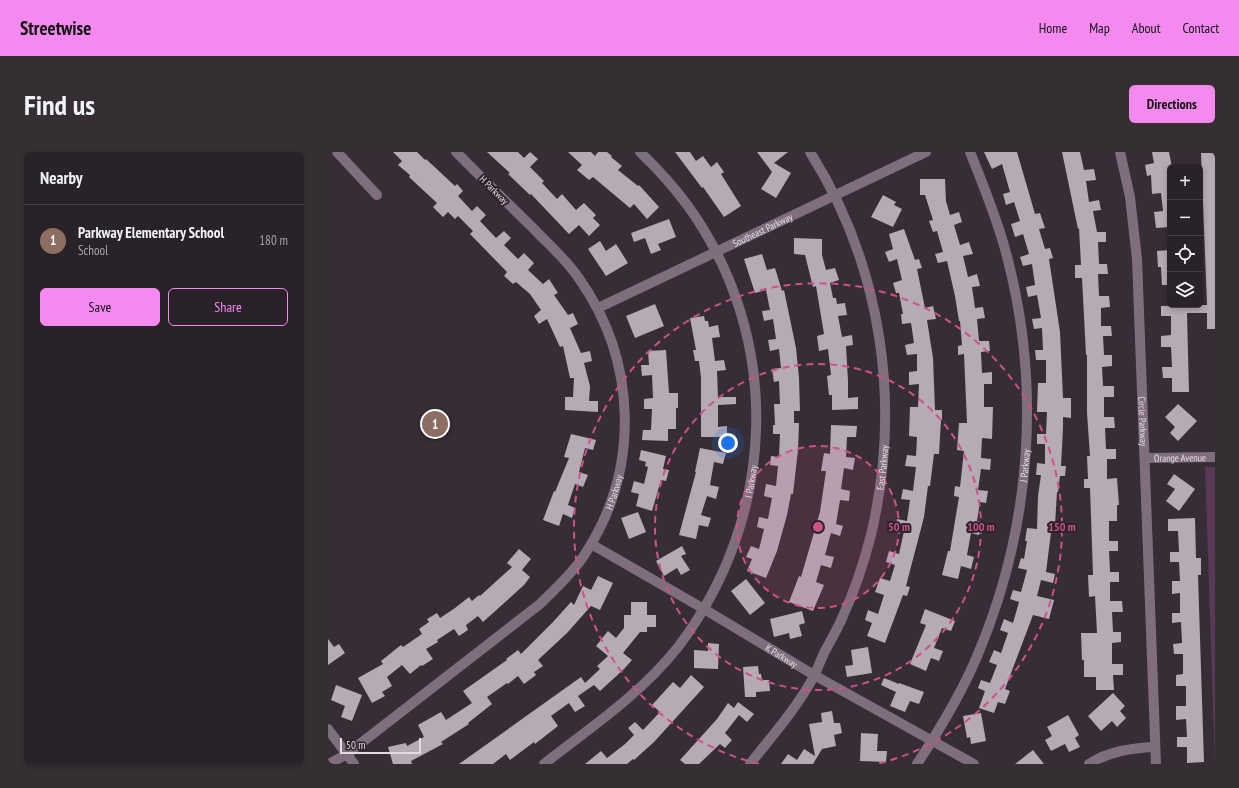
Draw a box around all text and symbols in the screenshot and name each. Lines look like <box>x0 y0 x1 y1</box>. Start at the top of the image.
text: Streetwise <box>20 16 91 40</box>
text: Home <box>1039 19 1067 37</box>
text: Map <box>1089 19 1110 37</box>
text: About <box>1132 19 1161 37</box>
text: Contact <box>1183 19 1219 37</box>
button: Directions <box>1129 85 1215 123</box>
text: Find us <box>24 86 95 123</box>
map controls <box>1167 164 1203 308</box>
button: + <box>1167 164 1203 200</box>
text: Nearby <box>40 167 83 189</box>
street label: H Parkway <box>477 173 511 207</box>
button: − <box>1167 200 1203 236</box>
street label: Southeast Parkway <box>730 210 795 250</box>
text: Parkway Elementary School <box>78 223 224 242</box>
text: 1 <box>50 232 56 249</box>
text: 180 m <box>259 232 288 249</box>
button: locate <box>1167 236 1203 272</box>
text: School <box>78 242 108 259</box>
button: layers <box>1167 272 1203 308</box>
button: Save <box>40 288 160 326</box>
button: Share <box>168 288 288 326</box>
street label: Circle Parkway <box>1136 396 1151 447</box>
pin: 1 <box>422 409 448 439</box>
your location <box>718 433 738 453</box>
street label: East Parkway <box>873 444 891 491</box>
street label: J Parkway <box>1017 448 1032 484</box>
street label: Orange Avenue <box>1154 451 1206 464</box>
street label: I Parkway <box>741 464 760 499</box>
street label: H Parkway <box>602 473 625 511</box>
text: 50 m <box>888 519 910 534</box>
text: 100 m <box>967 519 995 534</box>
text: 150 m <box>1048 519 1076 534</box>
centre of rings <box>811 520 825 534</box>
street label: K Parkway <box>763 641 800 670</box>
scale bar <box>340 736 421 755</box>
text: 50 m <box>346 738 365 752</box>

